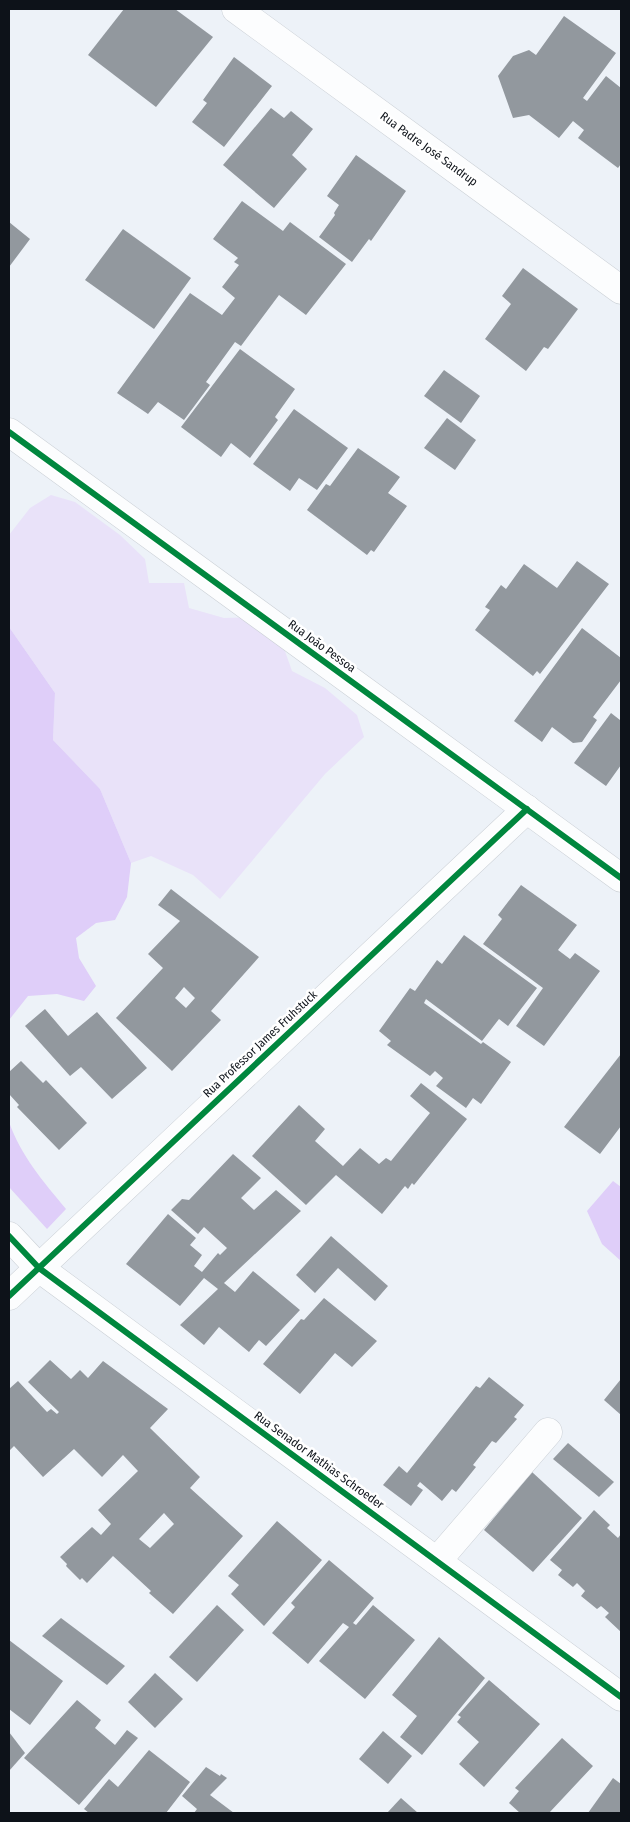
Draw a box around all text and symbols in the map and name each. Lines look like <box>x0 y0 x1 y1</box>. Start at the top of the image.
street label: Rua Padre José Sandrup <box>378 109 480 189</box>
street label: Rua João Pessoa <box>285 617 359 675</box>
street label: Rua Professor James Fruhstuck <box>200 987 320 1100</box>
street label: Rua Senador Mathias Schroeder <box>251 1408 387 1512</box>

